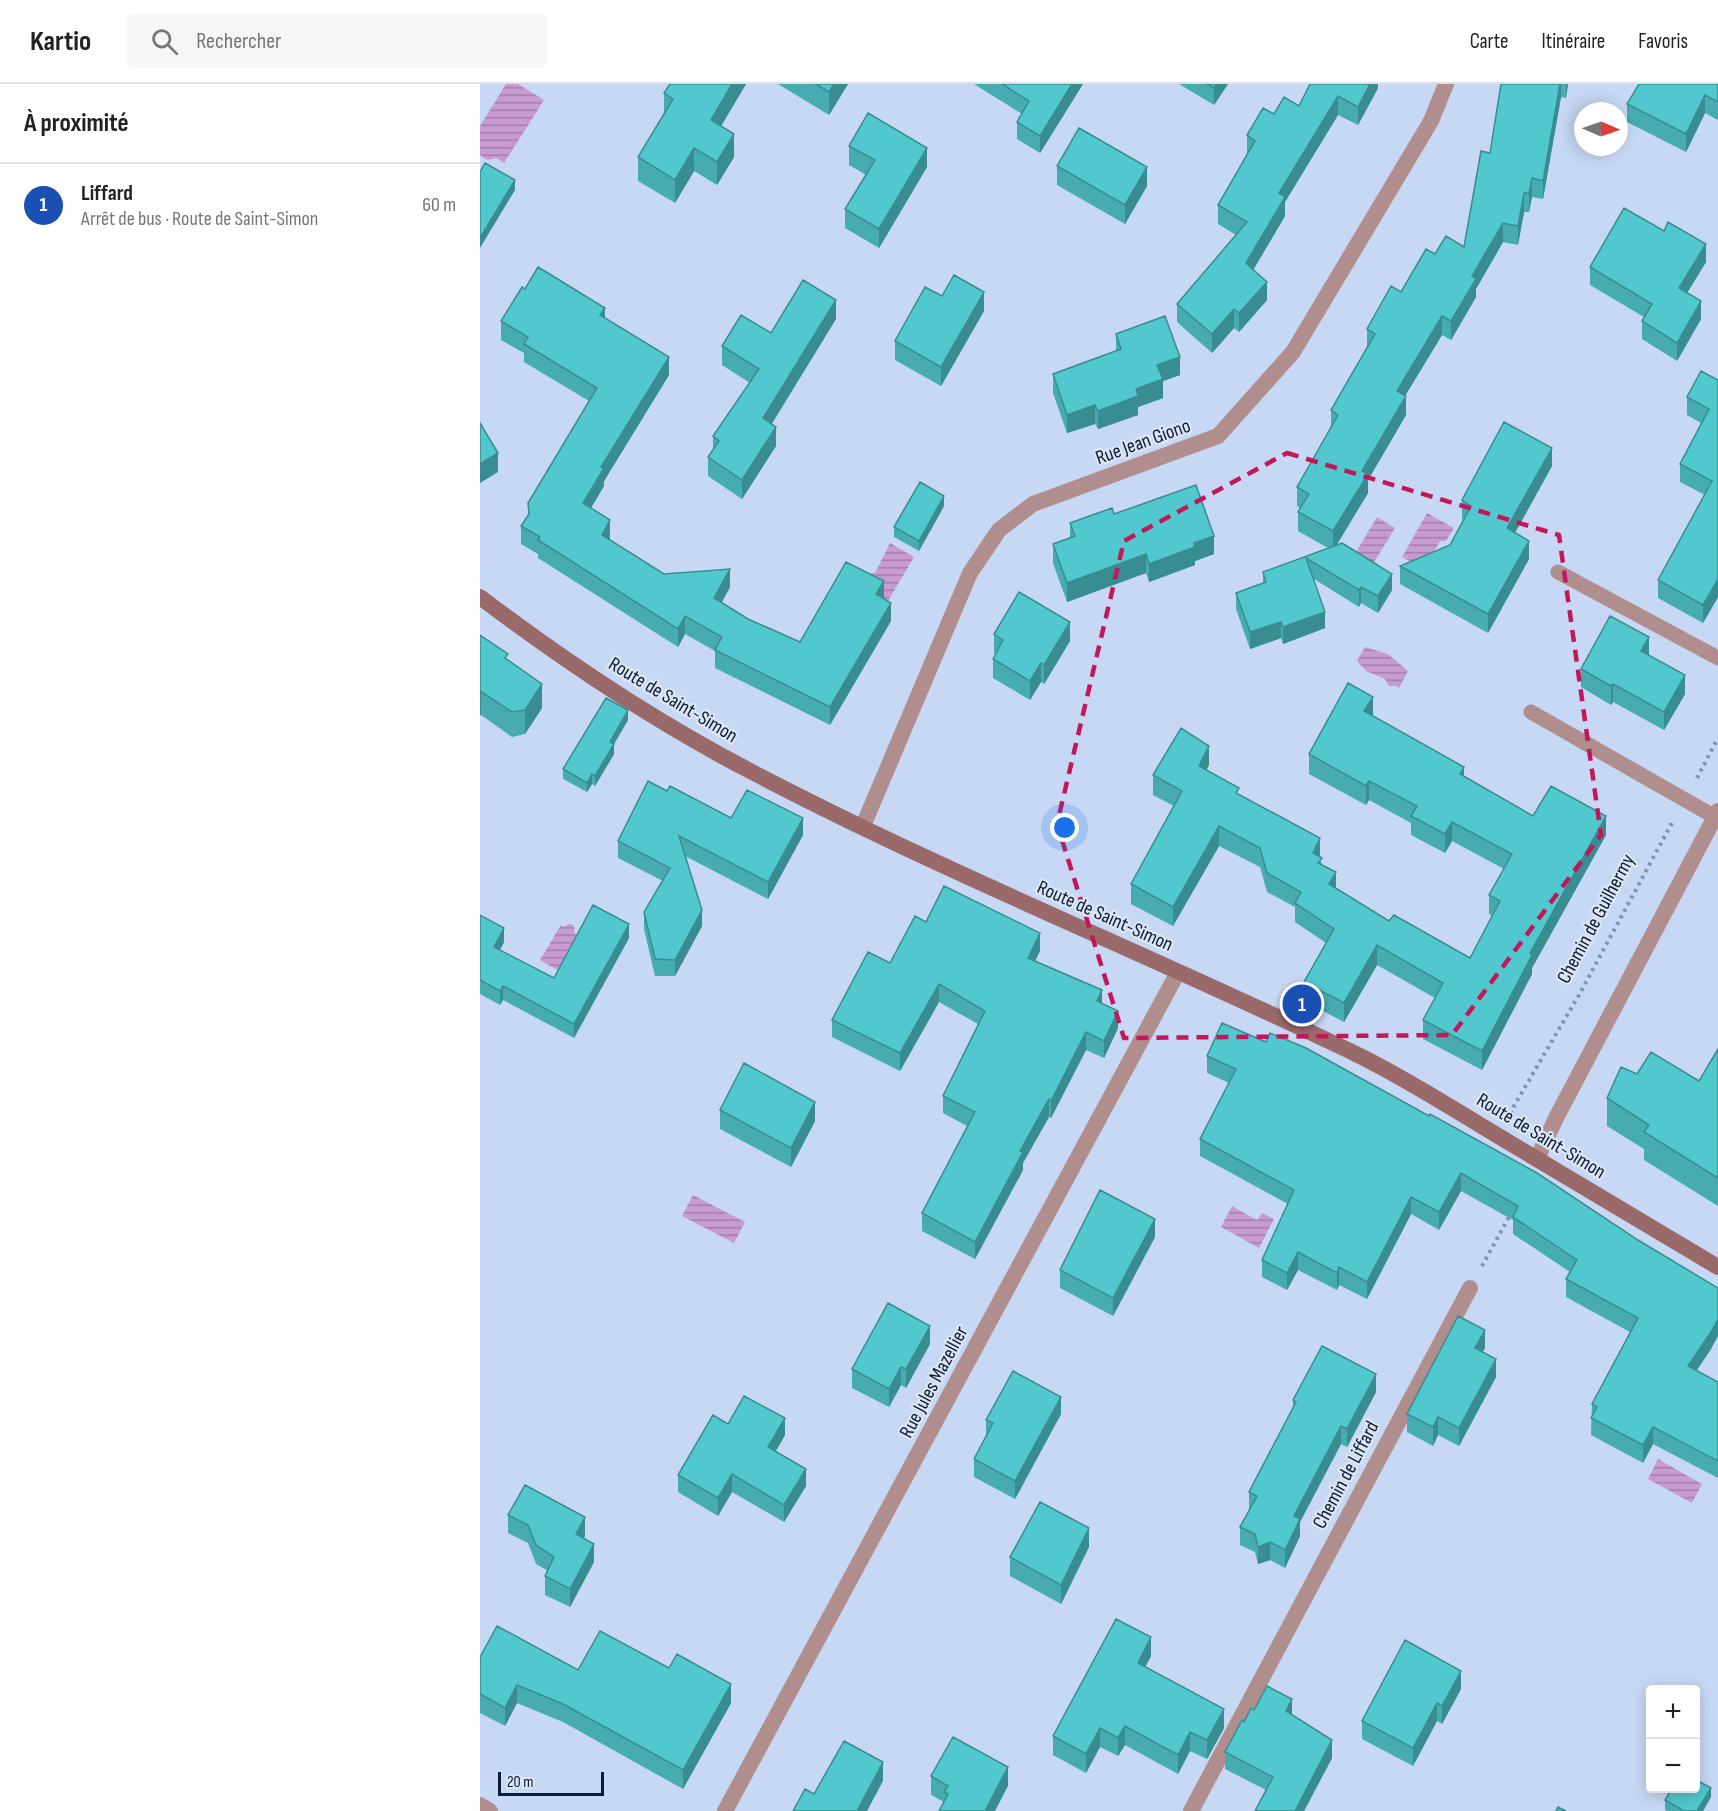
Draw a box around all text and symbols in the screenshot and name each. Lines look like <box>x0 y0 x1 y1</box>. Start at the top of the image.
search box <box>127 14 547 68</box>
text: Kartio <box>30 25 91 58</box>
icon: search <box>148 25 181 58</box>
text: Rechercher <box>196 28 281 55</box>
text: Carte <box>1470 29 1509 54</box>
text: Itinéraire <box>1542 29 1605 54</box>
text: Favoris <box>1638 29 1688 54</box>
north arrow <box>1574 102 1628 156</box>
text: À proximité <box>24 108 129 139</box>
text: Liffard <box>81 180 133 207</box>
text: 1 <box>40 193 47 217</box>
text: 60 m <box>422 193 456 217</box>
text: Arrêt de bus · Route de Saint-Simon <box>81 207 318 231</box>
street label: Rue Jean Giono <box>1092 414 1194 470</box>
street label: Route de Saint-Simon <box>604 652 742 748</box>
your location <box>1050 813 1079 842</box>
street label: Chemin de Guilhermy <box>1552 850 1640 988</box>
street label: Route de Saint-Simon <box>1033 875 1177 957</box>
pin: 1 <box>1282 982 1322 1026</box>
street label: Route de Saint-Simon <box>1472 1088 1610 1184</box>
street label: Rue Jules Mazellier <box>894 1322 974 1442</box>
street label: Chemin de Liffard <box>1308 1417 1384 1533</box>
map controls <box>1646 1685 1700 1793</box>
button: + <box>1646 1685 1700 1739</box>
button: − <box>1646 1739 1700 1793</box>
scale bar <box>498 1769 604 1796</box>
text: 20 m <box>507 1773 534 1792</box>

